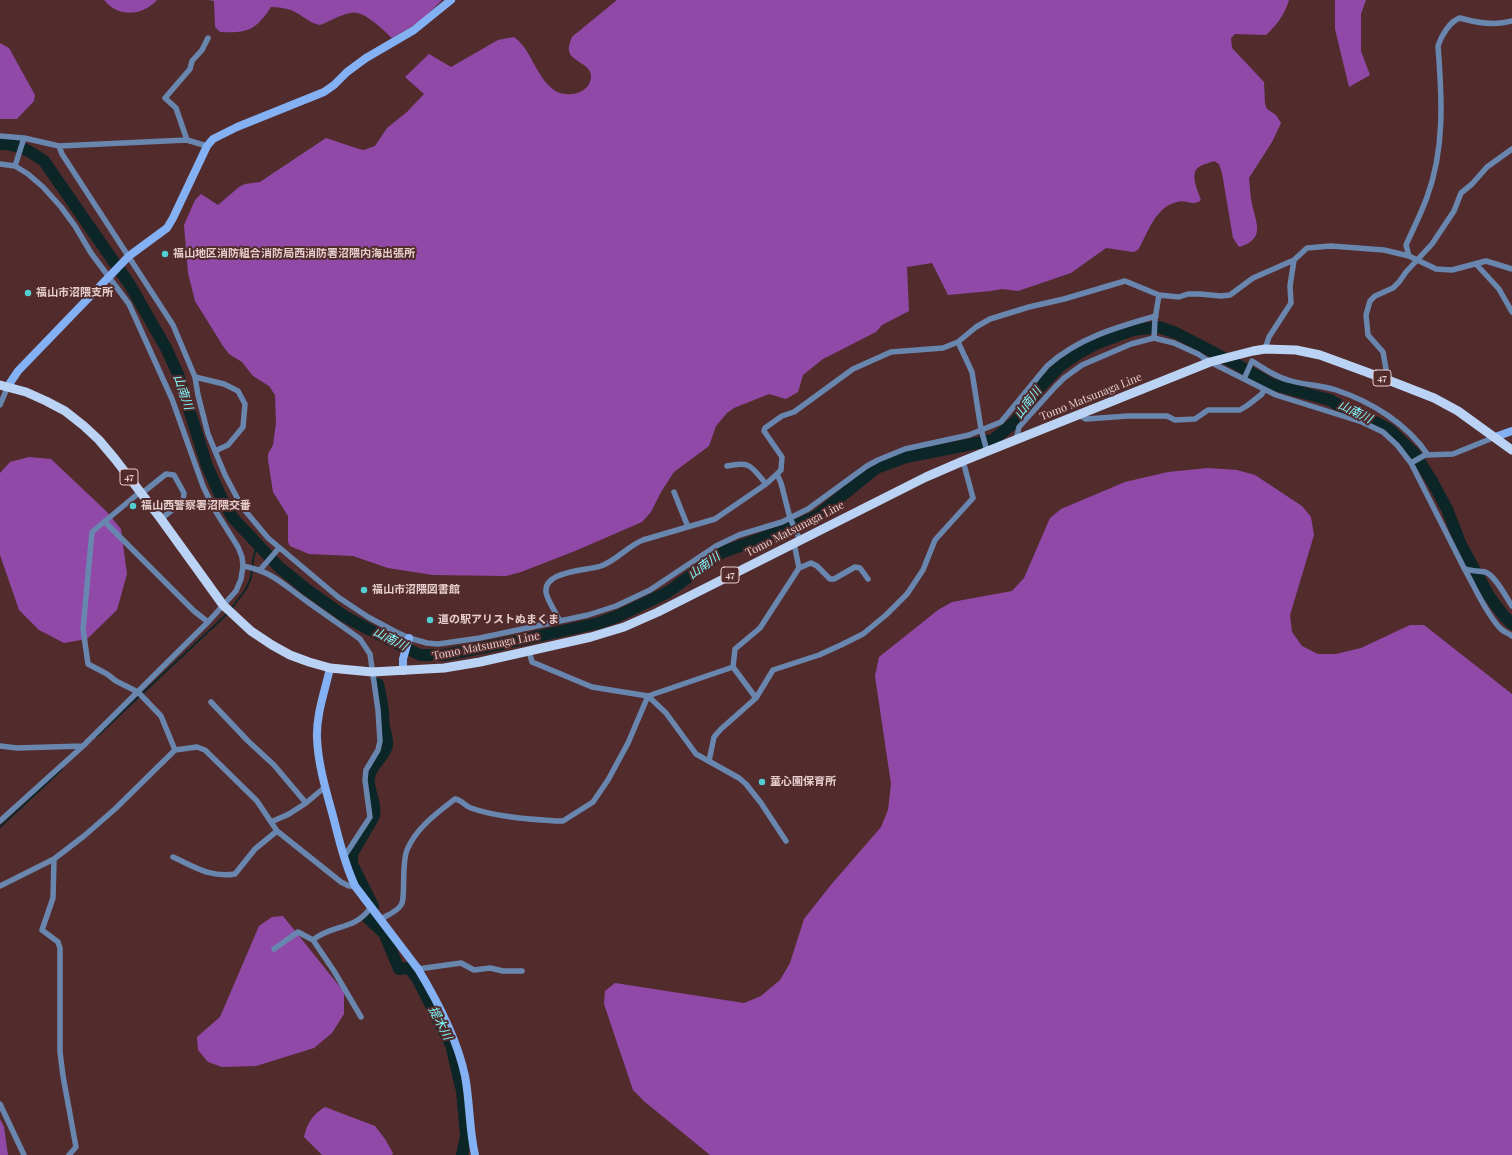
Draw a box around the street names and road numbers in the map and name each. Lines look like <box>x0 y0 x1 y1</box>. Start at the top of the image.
street label: Tomo Matsunaga Line <box>1038 370 1144 424</box>
road number: 47 <box>1373 370 1391 386</box>
road number: 47 <box>120 469 138 485</box>
street label: Tomo Matsunaga Line <box>743 498 847 560</box>
road number: 47 <box>721 567 739 583</box>
street label: Tomo Matsunaga Line <box>431 629 541 663</box>

